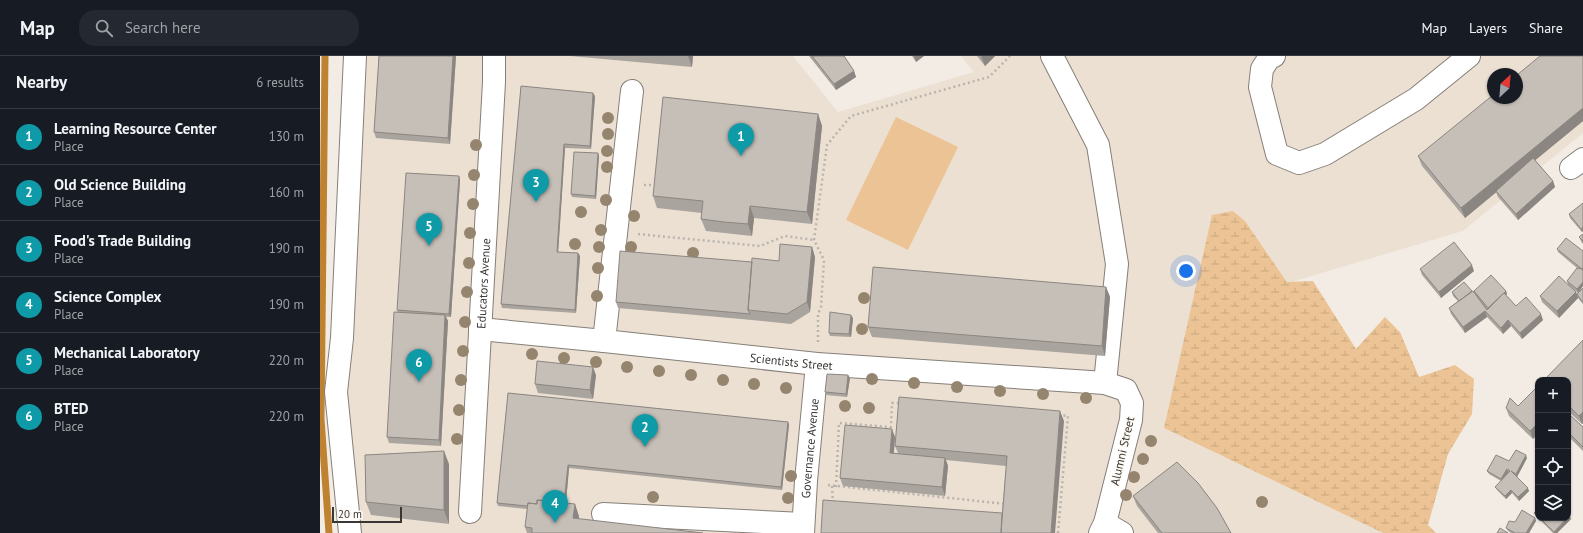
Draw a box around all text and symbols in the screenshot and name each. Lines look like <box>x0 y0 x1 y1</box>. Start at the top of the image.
search box <box>79 10 359 46</box>
text: Map <box>20 16 55 40</box>
icon: search <box>93 17 115 39</box>
text: Search here <box>125 18 201 37</box>
text: Map <box>1421 19 1447 37</box>
text: Layers <box>1469 19 1507 37</box>
text: Share <box>1529 19 1563 37</box>
north arrow <box>1487 68 1523 104</box>
text: Nearby <box>16 71 67 93</box>
text: 6 results <box>256 74 304 91</box>
text: Learning Resource Center <box>54 119 217 138</box>
pin: 1 <box>728 123 754 156</box>
text: 1 <box>25 128 33 145</box>
text: 130 m <box>269 128 304 145</box>
text: Place <box>54 138 84 155</box>
pin: 3 <box>523 169 549 202</box>
text: Old Science Building <box>54 175 186 194</box>
text: 2 <box>25 184 33 201</box>
text: 160 m <box>269 184 304 201</box>
text: Place <box>54 194 84 211</box>
pin: 5 <box>416 213 442 246</box>
text: Food's Trade Building <box>54 231 191 250</box>
street label: Educators Avenue <box>473 238 493 329</box>
text: 3 <box>25 240 33 257</box>
text: 190 m <box>269 240 304 257</box>
text: Place <box>54 250 84 267</box>
your location <box>1176 261 1196 281</box>
text: Science Complex <box>54 287 161 306</box>
text: 4 <box>25 296 33 313</box>
text: 190 m <box>269 296 304 313</box>
text: Place <box>54 306 84 323</box>
text: Mechanical Laboratory <box>54 343 200 362</box>
pin: 6 <box>406 349 432 382</box>
street label: Scientists Street <box>749 349 833 373</box>
text: 5 <box>25 352 33 369</box>
text: 220 m <box>269 352 304 369</box>
text: Place <box>54 362 84 379</box>
map controls <box>1535 377 1571 521</box>
button: + <box>1535 377 1571 413</box>
street label: Governance Avenue <box>798 398 821 499</box>
text: BTED <box>54 399 88 418</box>
text: 6 <box>25 408 33 425</box>
text: 220 m <box>269 408 304 425</box>
button: − <box>1535 413 1571 449</box>
pin: 2 <box>632 414 658 447</box>
street label: Alumni Street <box>1107 415 1137 487</box>
text: Place <box>54 418 84 435</box>
button: locate <box>1535 449 1571 485</box>
button: layers <box>1535 485 1571 521</box>
pin: 4 <box>542 490 568 523</box>
scale bar <box>332 505 402 524</box>
text: 20 m <box>338 507 362 521</box>

